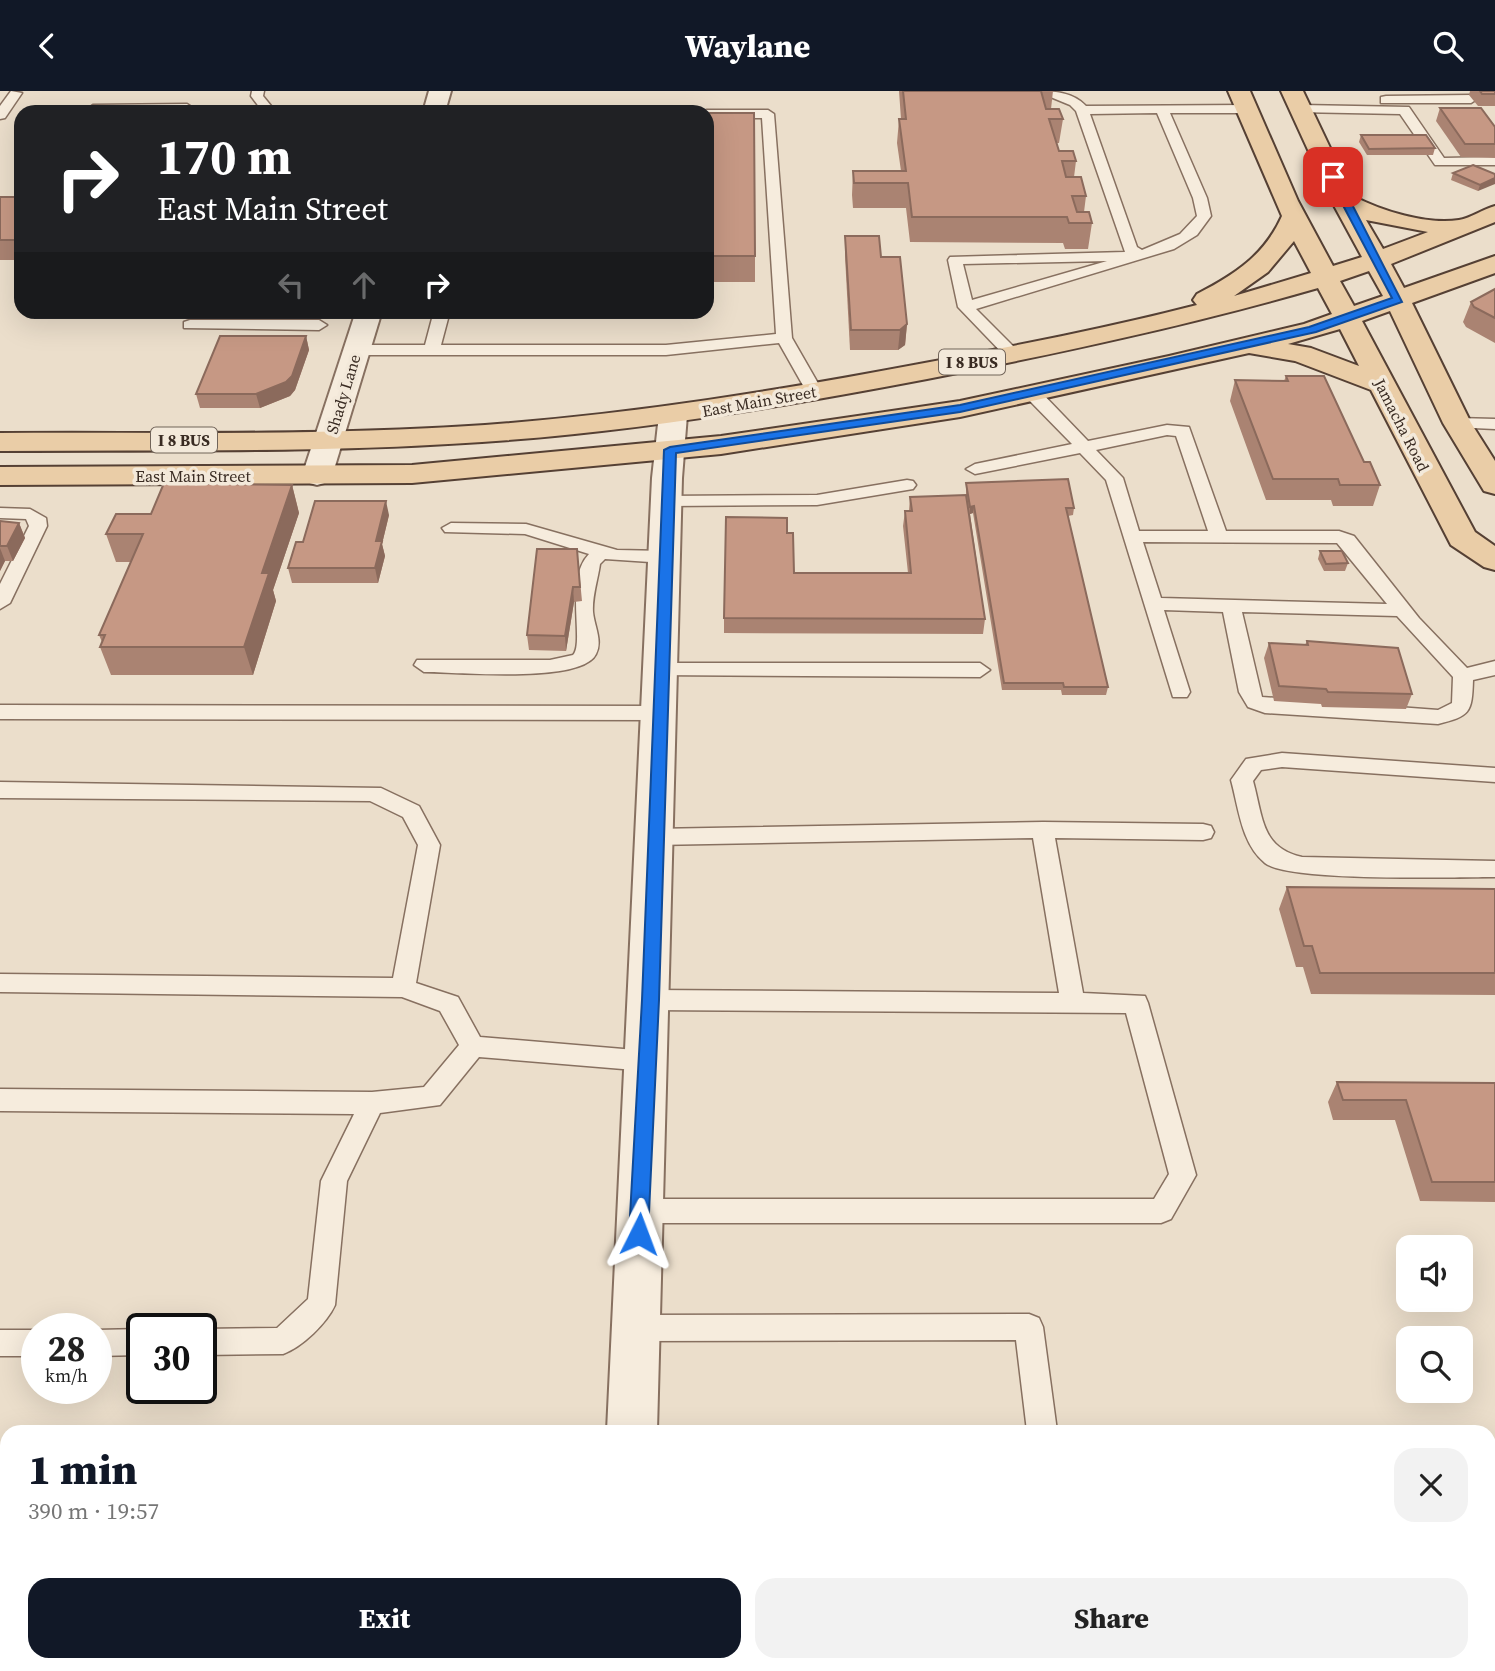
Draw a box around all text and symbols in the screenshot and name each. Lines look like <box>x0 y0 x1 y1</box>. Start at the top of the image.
text: Waylane <box>685 24 810 68</box>
icon: back <box>28 27 66 65</box>
icon: search <box>1429 27 1467 65</box>
text: 170 m <box>157 123 292 190</box>
icon: right <box>42 133 133 224</box>
pin <box>1303 147 1363 207</box>
icon: arrive <box>1314 158 1352 196</box>
text: East Main Street <box>157 187 388 231</box>
icon: left <box>272 266 310 304</box>
icon: ahead <box>345 266 383 304</box>
icon: right <box>418 266 456 304</box>
road number: I 8 BUS <box>939 349 1005 375</box>
street label: Shady Lane <box>320 352 366 436</box>
street label: Jamacha Road <box>1369 374 1435 475</box>
street label: East Main Street <box>700 380 819 422</box>
road number: I 8 BUS <box>151 427 217 453</box>
street label: East Main Street <box>135 465 252 487</box>
position arrow <box>602 1197 676 1271</box>
map controls <box>1396 1235 1473 1403</box>
button: sound <box>1396 1235 1473 1312</box>
speed limit sign: 30 <box>126 1313 217 1404</box>
text: 28 <box>48 1325 85 1373</box>
button: search <box>1396 1326 1473 1403</box>
text: km/h <box>45 1363 88 1388</box>
text: 1 min <box>28 1440 138 1498</box>
button: close <box>1394 1448 1468 1522</box>
text: 390 m · 19:57 <box>28 1495 159 1527</box>
button: Exit <box>28 1578 741 1658</box>
button: Share <box>755 1578 1468 1658</box>

